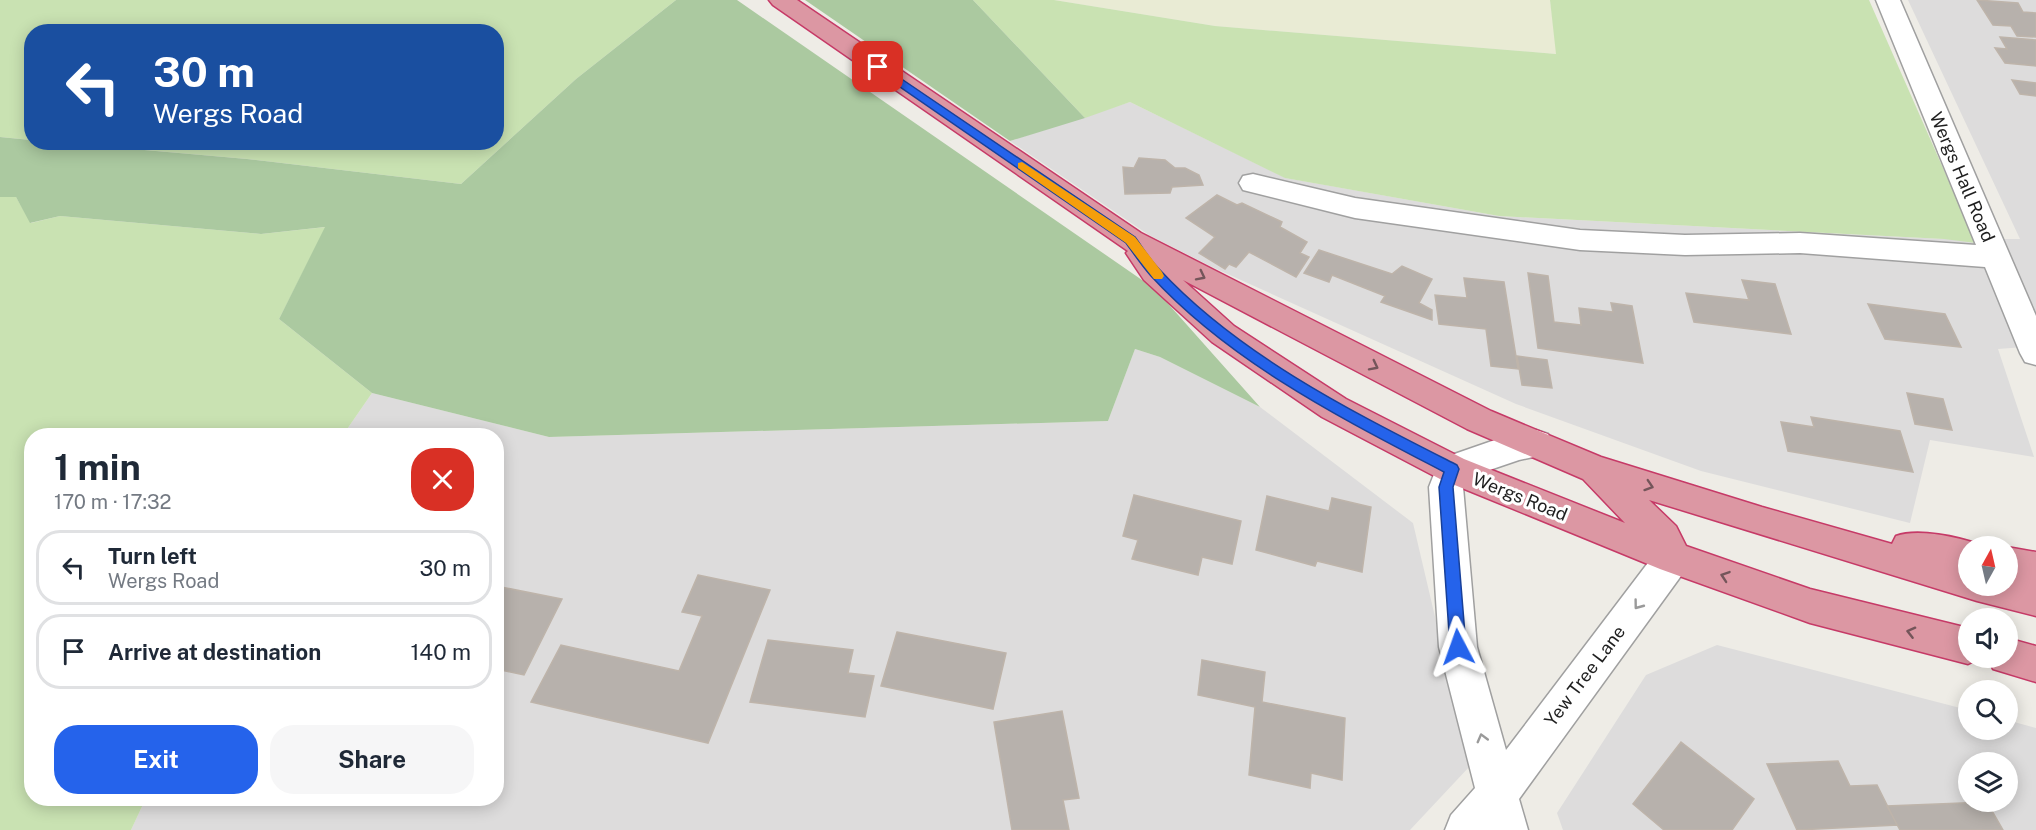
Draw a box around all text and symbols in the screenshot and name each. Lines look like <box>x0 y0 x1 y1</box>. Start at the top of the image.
pin <box>852 41 903 92</box>
text: 30 m <box>153 47 255 96</box>
icon: left <box>54 48 132 126</box>
icon: arrive <box>861 50 894 83</box>
text: Wergs Road <box>153 97 303 129</box>
street label: Wergs Hall Road <box>1926 109 1999 245</box>
one-way arrow <box>1195 269 1206 281</box>
one-way arrow <box>1368 359 1379 370</box>
text: 1 min <box>54 446 141 488</box>
button: close <box>411 448 474 511</box>
street label: Wergs Road <box>1470 468 1571 525</box>
one-way arrow <box>1643 479 1654 491</box>
text: 170 m · 17:32 <box>54 490 172 514</box>
north arrow <box>1958 536 2018 596</box>
map controls <box>1958 536 2018 812</box>
text: Turn left <box>108 543 197 569</box>
icon: left <box>57 551 90 584</box>
text: 30 m <box>419 555 471 581</box>
text: Wergs Road <box>108 569 219 593</box>
one-way arrow <box>1720 570 1731 583</box>
one-way arrow <box>1634 598 1645 609</box>
button: sound <box>1958 608 2018 668</box>
position arrow <box>1426 615 1490 679</box>
street label: Yew Tree Lane <box>1540 621 1629 730</box>
one-way arrow <box>1906 626 1916 639</box>
icon: arrive <box>57 635 90 668</box>
text: Arrive at destination <box>108 639 321 665</box>
text: 140 m <box>410 639 471 665</box>
button: search <box>1958 680 2018 740</box>
button: Exit <box>54 725 258 794</box>
button: Share <box>270 725 474 794</box>
one-way arrow <box>1477 734 1490 744</box>
button: layers <box>1958 752 2018 812</box>

